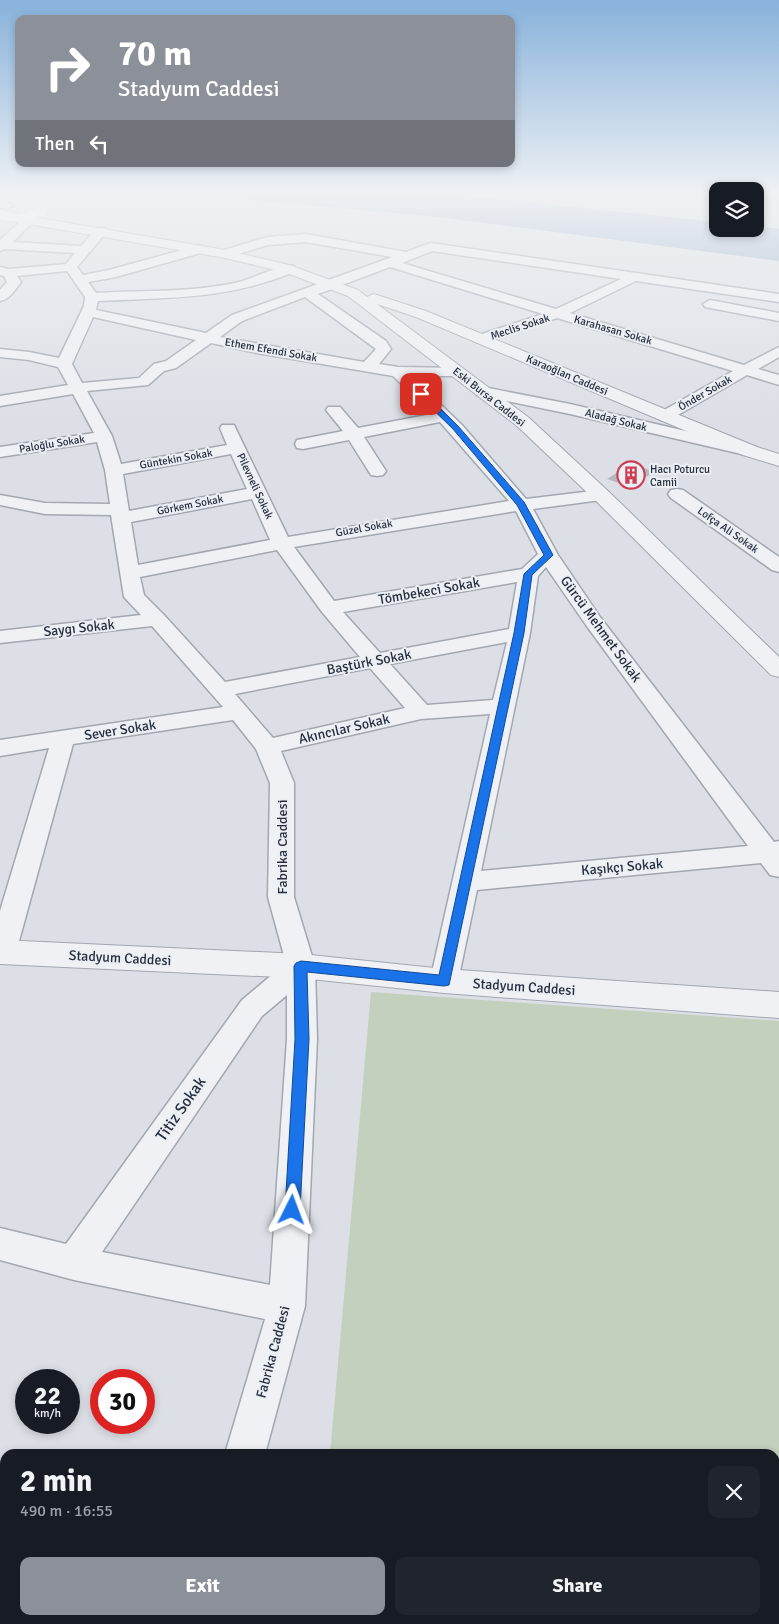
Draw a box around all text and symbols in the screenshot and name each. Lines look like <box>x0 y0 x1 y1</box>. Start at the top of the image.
text: 70 m <box>118 32 192 75</box>
icon: right <box>35 35 100 100</box>
text: Stadyum Caddesi <box>118 75 280 102</box>
icon: left <box>85 130 113 158</box>
text: Then <box>35 132 75 156</box>
map controls <box>709 182 764 237</box>
button: layers <box>709 182 764 237</box>
street label: Meclis Sokak <box>489 311 552 343</box>
street label: Karahasan Sokak <box>573 313 654 347</box>
street label: Ethem Efendi Sokak <box>224 335 319 365</box>
street label: Karaoğlan Caddesi <box>524 352 610 398</box>
street label: Eski Bursa Caddesi <box>450 365 528 429</box>
street label: Önder Sokak <box>675 371 734 414</box>
pin <box>400 373 442 415</box>
icon: arrive <box>407 380 435 408</box>
street label: Aladağ Sokak <box>584 406 649 434</box>
street label: Paloğlu Sokak <box>18 432 86 456</box>
street label: Güntekin Sokak <box>139 446 214 472</box>
street label: Pilevneli Sokak <box>234 451 276 521</box>
building icon: Hacı Poturcu Camii <box>616 460 646 490</box>
place label: Hacı Poturcu Camii <box>650 463 710 489</box>
street label: Görkem Sokak <box>156 492 225 518</box>
street label: Lofça Ali Sokak <box>695 504 761 556</box>
street label: Güzel Sokak <box>335 517 394 539</box>
street label: Gürcü Mehmet Sokak <box>557 573 645 685</box>
street label: Tömbekeci Sokak <box>377 574 481 608</box>
street label: Saygı Sokak <box>43 616 115 640</box>
street label: Baştürk Sokak <box>325 645 413 679</box>
street label: Akıncılar Sokak <box>297 710 391 748</box>
street label: Sever Sokak <box>83 716 157 744</box>
street label: Fabrika Caddesi <box>274 800 291 894</box>
street label: Kaşıkçı Sokak <box>580 855 664 879</box>
street label: Stadyum Caddesi <box>68 947 172 969</box>
street label: Stadyum Caddesi <box>472 975 576 999</box>
street label: Titiz Sokak <box>152 1073 210 1145</box>
position arrow <box>265 1183 317 1235</box>
street label: Fabrika Caddesi <box>253 1304 293 1400</box>
speed limit sign: 30 <box>90 1369 155 1434</box>
text: 22 <box>34 1380 61 1411</box>
text: km/h <box>34 1406 61 1421</box>
text: 2 min <box>20 1463 92 1500</box>
button: close <box>708 1466 760 1518</box>
text: 490 m · 16:55 <box>20 1501 113 1521</box>
button: Exit <box>20 1557 385 1615</box>
button: Share <box>395 1557 760 1615</box>

